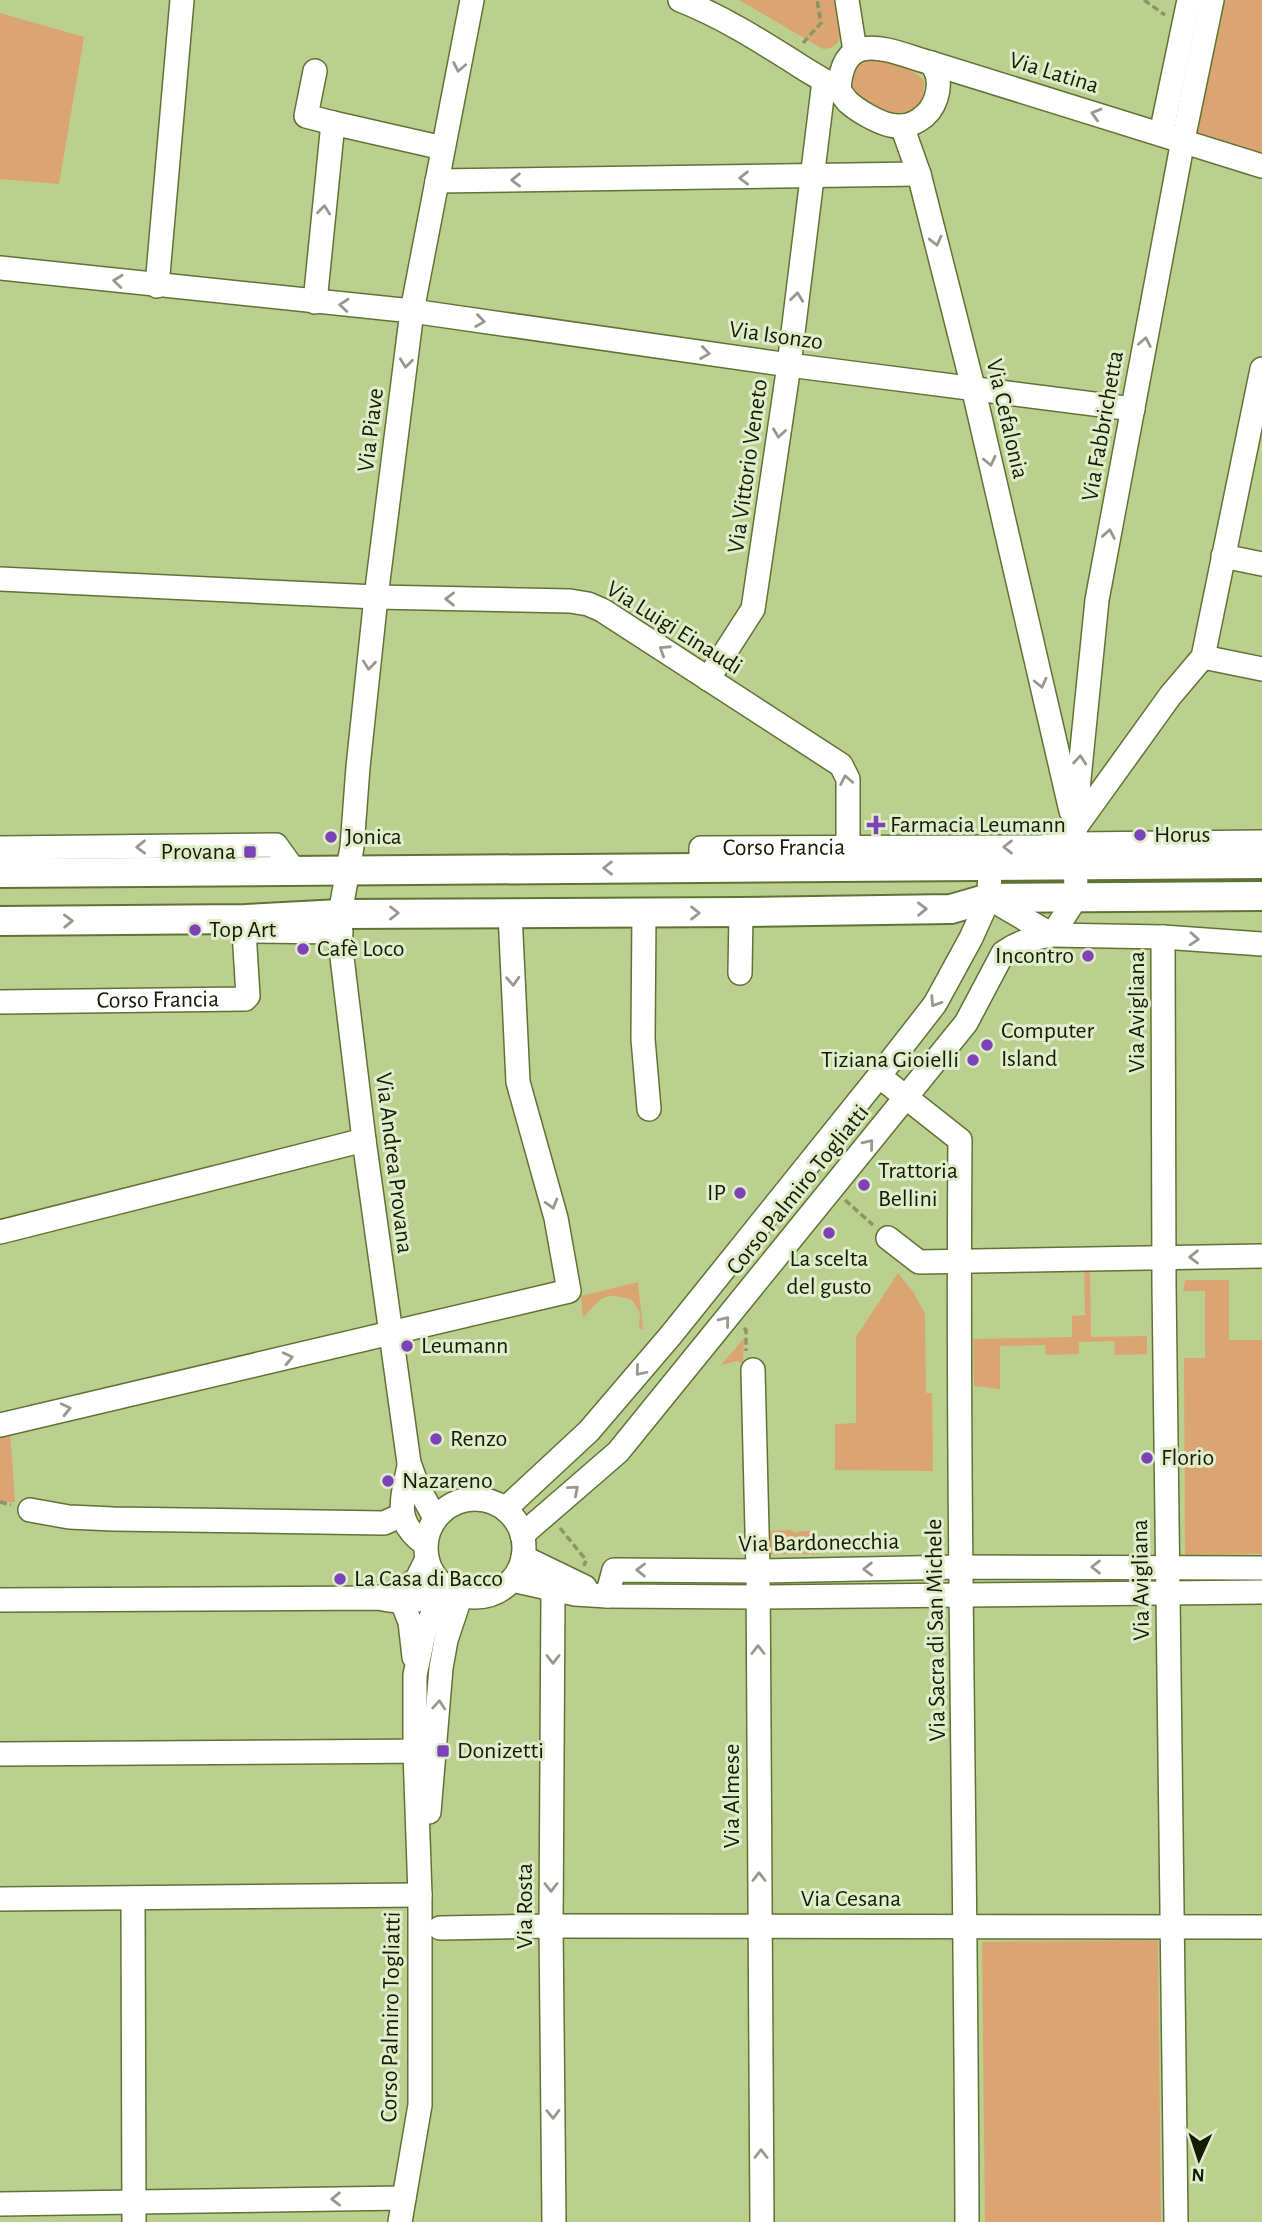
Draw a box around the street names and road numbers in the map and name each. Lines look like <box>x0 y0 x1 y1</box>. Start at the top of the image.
street label: Via Latina <box>1006 48 1102 98</box>
street label: Via Isonzo <box>728 318 824 354</box>
street label: Via Fabbrichetta <box>1078 349 1128 503</box>
street label: Via Cefalonia <box>982 357 1032 481</box>
street label: Via Vittorio Veneto <box>724 377 772 555</box>
street label: Via Piave <box>354 387 388 473</box>
street label: Via Luigi Einaudi <box>602 577 746 679</box>
street label: Corso Francia <box>723 836 845 860</box>
street label: Via Avigliana <box>1125 951 1149 1073</box>
street label: Corso Francia <box>97 987 219 1013</box>
street label: Via Andrea Provana <box>371 1071 417 1255</box>
street label: Corso Palmiro Togliatti <box>722 1101 874 1279</box>
street label: Via Sacra di San Michele <box>922 1518 950 1742</box>
street label: Via Avigliana <box>1128 1519 1154 1641</box>
street label: Via Bardonecchia <box>738 1530 900 1556</box>
street label: Via Almese <box>720 1744 744 1848</box>
street label: Via Rosta <box>513 1863 537 1949</box>
street label: Via Cesana <box>801 1887 901 1911</box>
street label: Corso Palmiro Togliatti <box>377 1911 405 2123</box>

